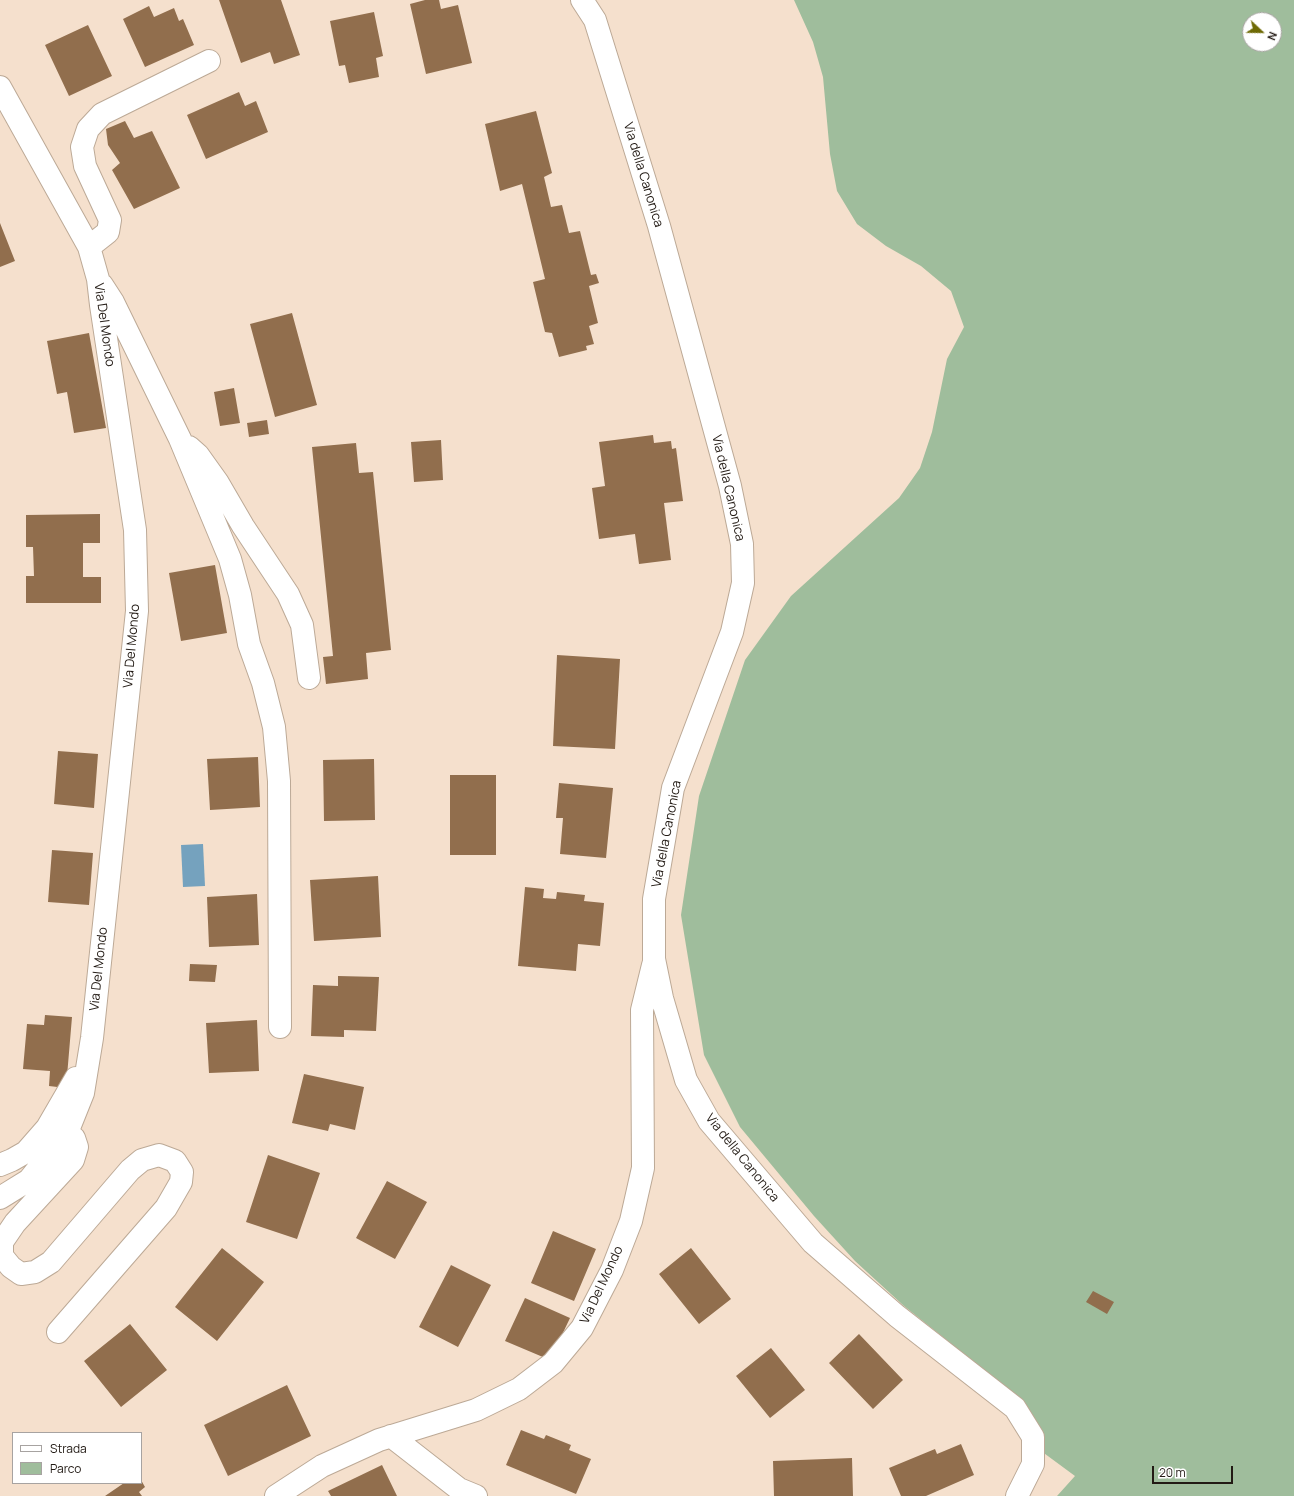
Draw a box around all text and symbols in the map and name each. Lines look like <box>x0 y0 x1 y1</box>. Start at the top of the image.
north arrow <box>1242 12 1282 52</box>
text: N <box>1264 30 1281 43</box>
street label: Via della Canonica <box>620 121 666 229</box>
street label: Via Del Mondo <box>90 282 118 368</box>
street label: Via della Canonica <box>708 433 748 543</box>
street label: Via Del Mondo <box>121 603 143 689</box>
street label: Via della Canonica <box>649 779 685 889</box>
street label: Via Del Mondo <box>87 926 111 1012</box>
street label: Via della Canonica <box>702 1111 782 1205</box>
street label: Via Del Mondo <box>577 1244 627 1326</box>
legend <box>12 1432 142 1484</box>
text: Strada <box>50 1440 87 1457</box>
scale bar <box>1154 1458 1235 1484</box>
text: Parco <box>50 1460 81 1477</box>
text: 20 m <box>1159 1464 1186 1481</box>

